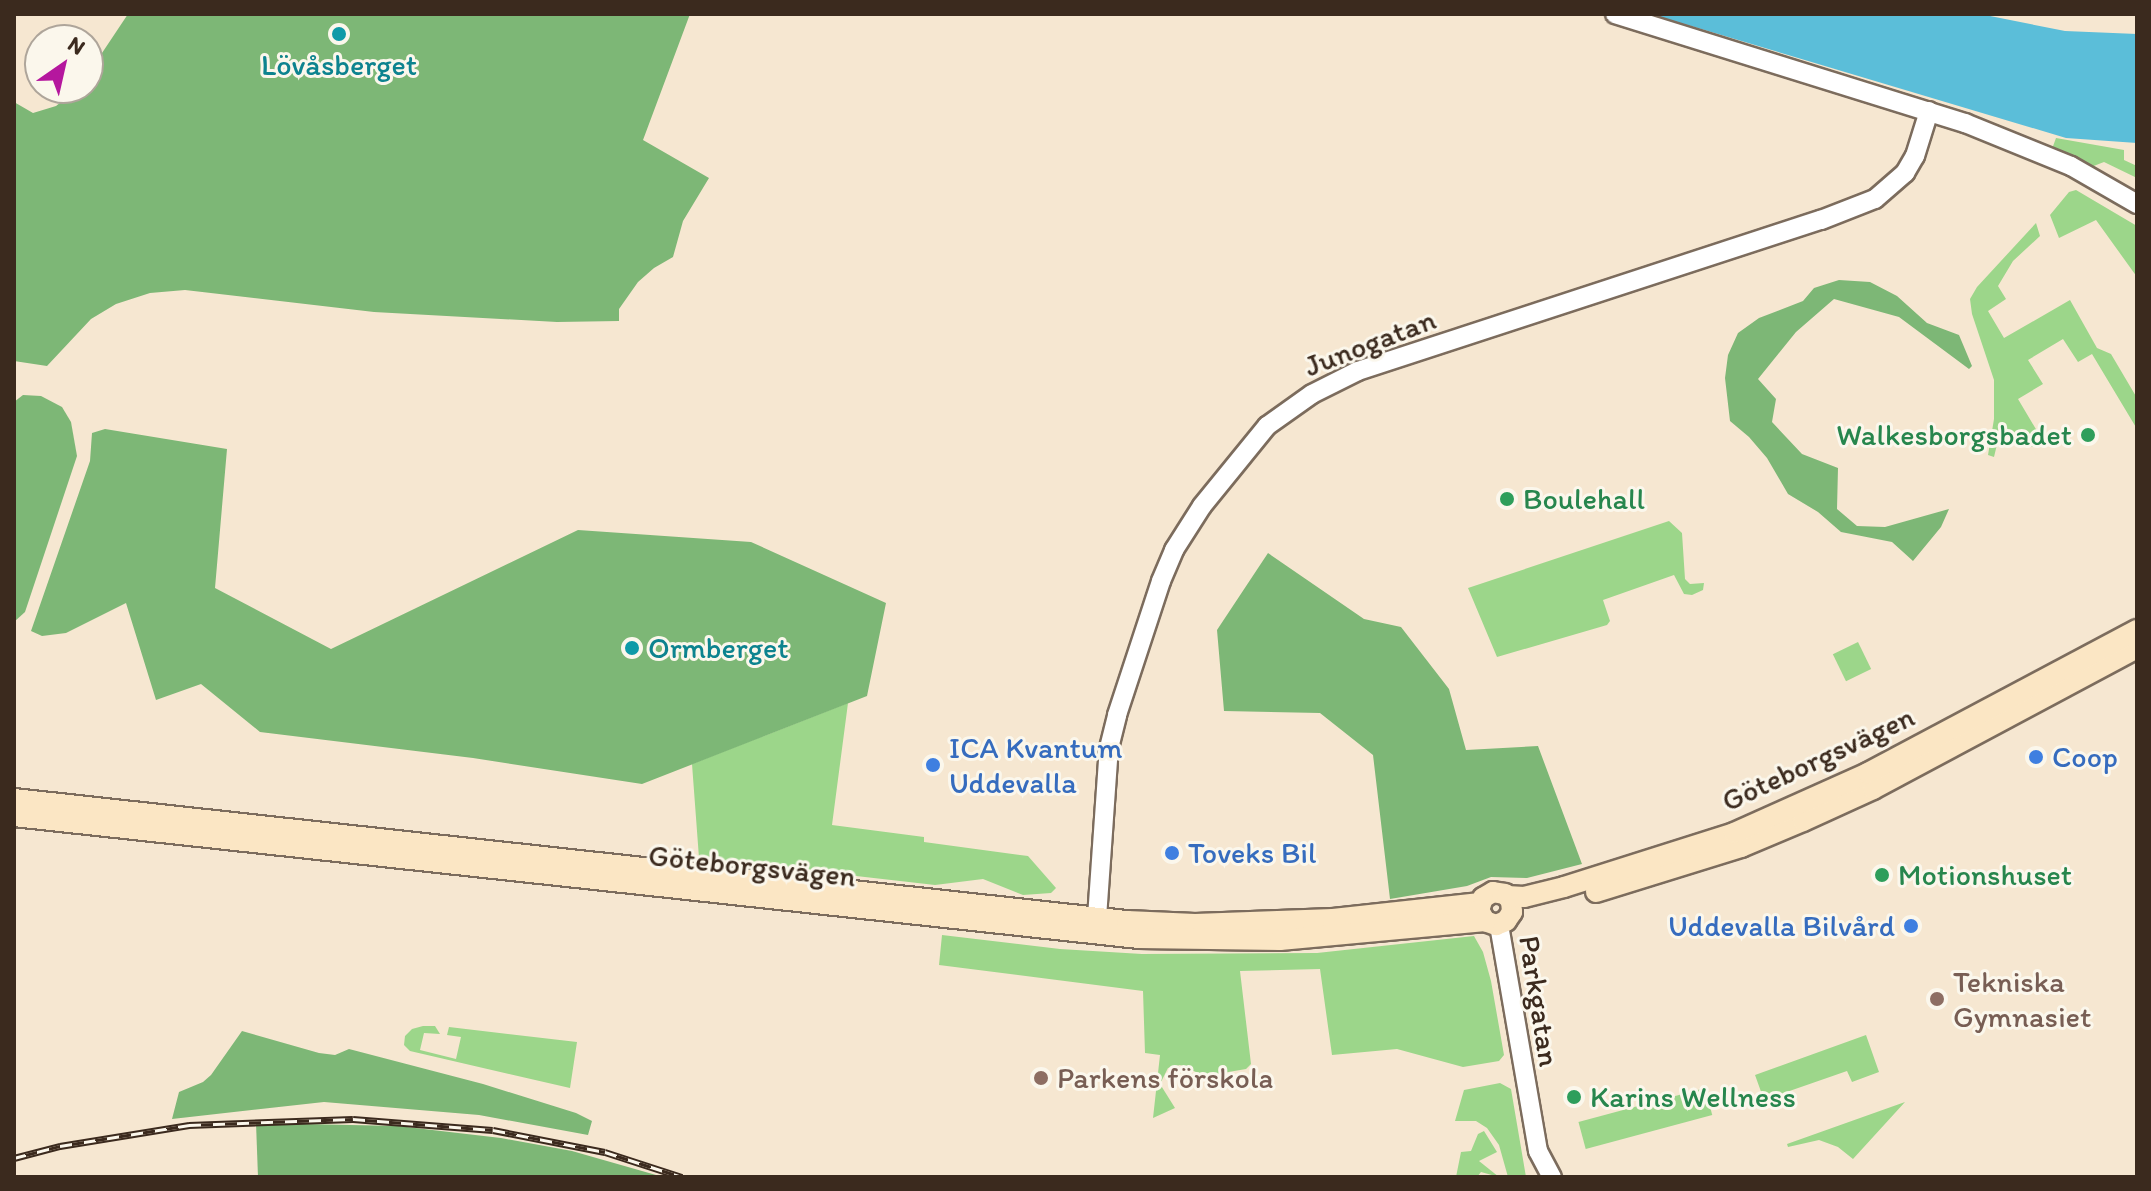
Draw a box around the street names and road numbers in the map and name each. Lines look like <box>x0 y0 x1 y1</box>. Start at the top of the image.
street label: Junogatan <box>1299 301 1441 385</box>
street label: Göteborgsvägen <box>1716 699 1920 819</box>
street label: Göteborgsvägen <box>647 837 857 895</box>
street label: Parkgatan <box>1511 933 1567 1069</box>

